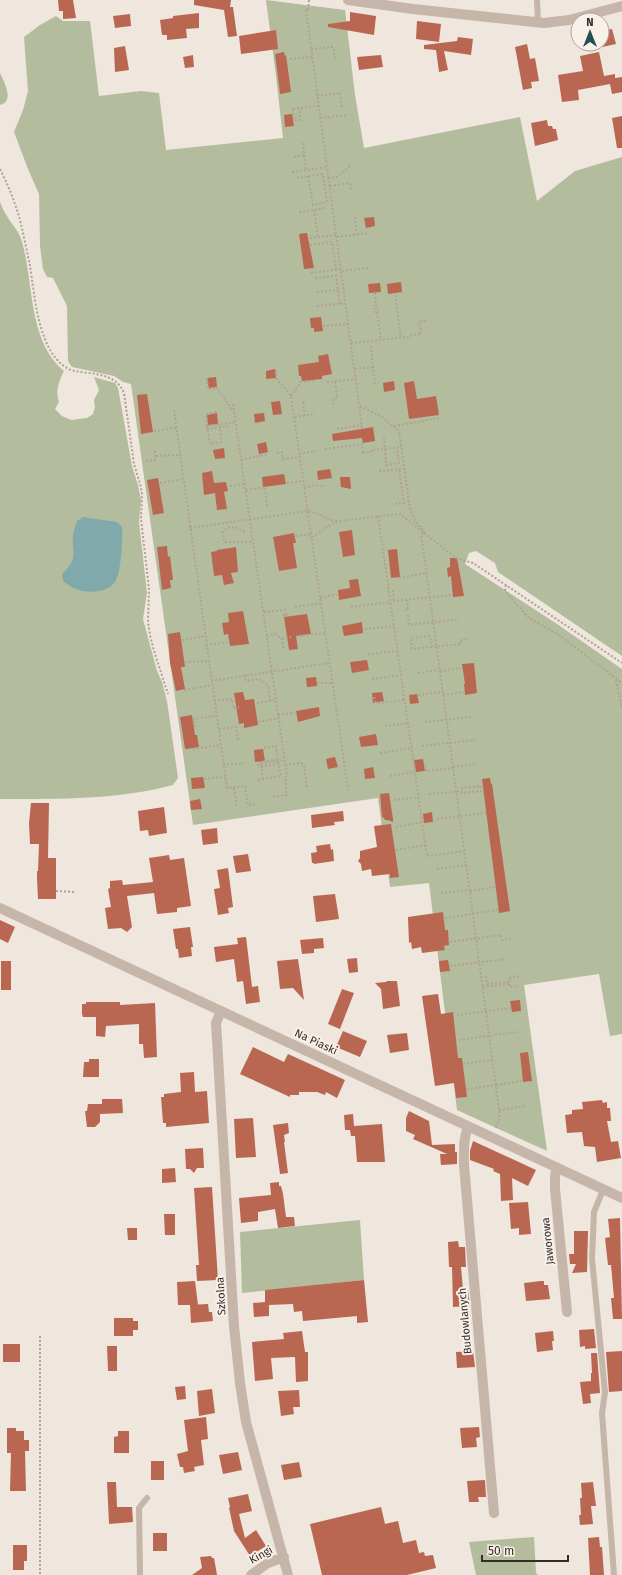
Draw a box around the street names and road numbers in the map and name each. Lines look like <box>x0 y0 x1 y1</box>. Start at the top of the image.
street label: Na Piaski <box>293 1026 339 1058</box>
street label: Jaworowa <box>539 1217 557 1265</box>
street label: Szkolna <box>214 1277 228 1315</box>
street label: Budowlanych <box>456 1287 474 1355</box>
street label: Kingi <box>247 1543 275 1567</box>

